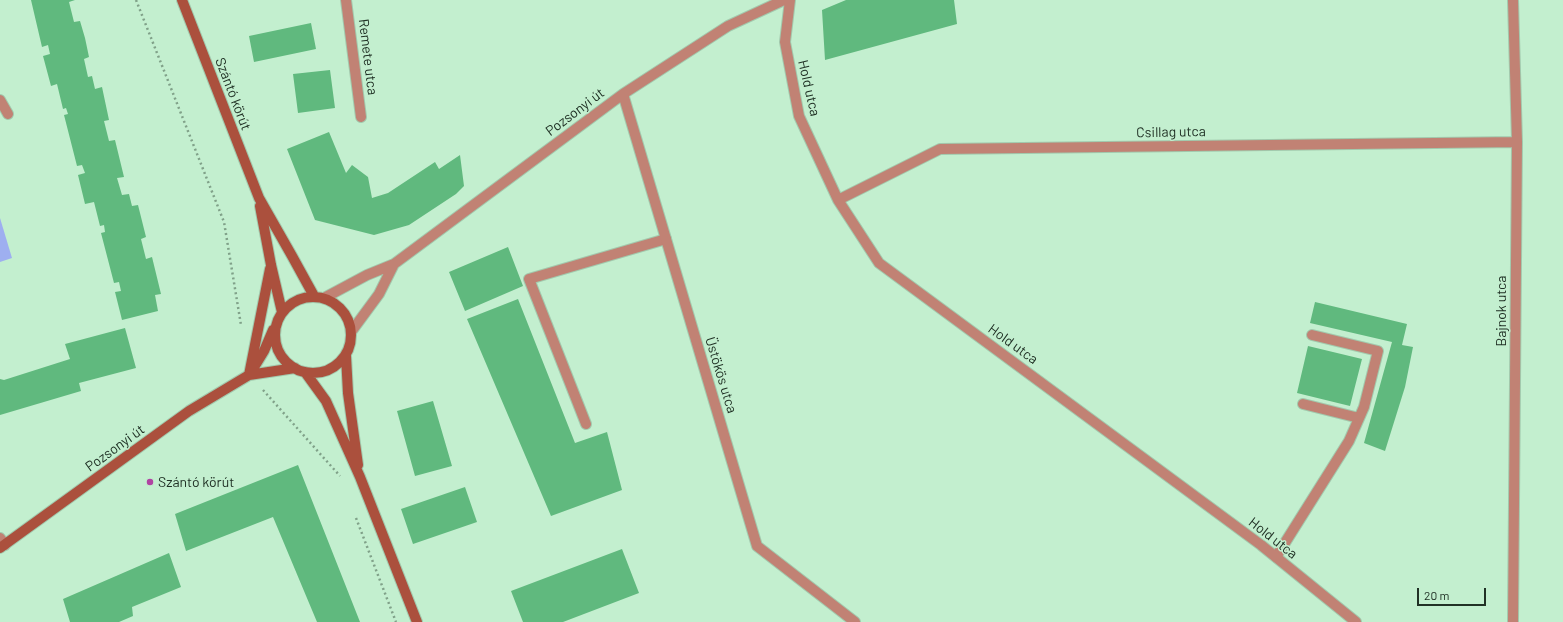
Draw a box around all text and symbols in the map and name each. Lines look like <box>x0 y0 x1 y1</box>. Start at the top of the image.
street label: Remete utca <box>355 18 381 96</box>
street label: Szántó körút <box>211 55 255 133</box>
street label: Hold utca <box>794 58 824 118</box>
street label: Pozsonyi út <box>542 84 608 140</box>
street label: Csillag utca <box>1136 123 1206 141</box>
street label: Bajnok utca <box>1493 276 1509 346</box>
street label: Hold utca <box>985 320 1041 368</box>
street label: Üstökös utca <box>701 335 741 415</box>
street label: Pozsonyi út <box>82 421 148 475</box>
place label: Szántó körút <box>158 474 234 490</box>
marker: Szántó körút <box>145 477 155 487</box>
street label: Hold utca <box>1245 514 1301 562</box>
scale bar <box>1419 580 1488 606</box>
text: 20 m <box>1424 588 1450 602</box>

